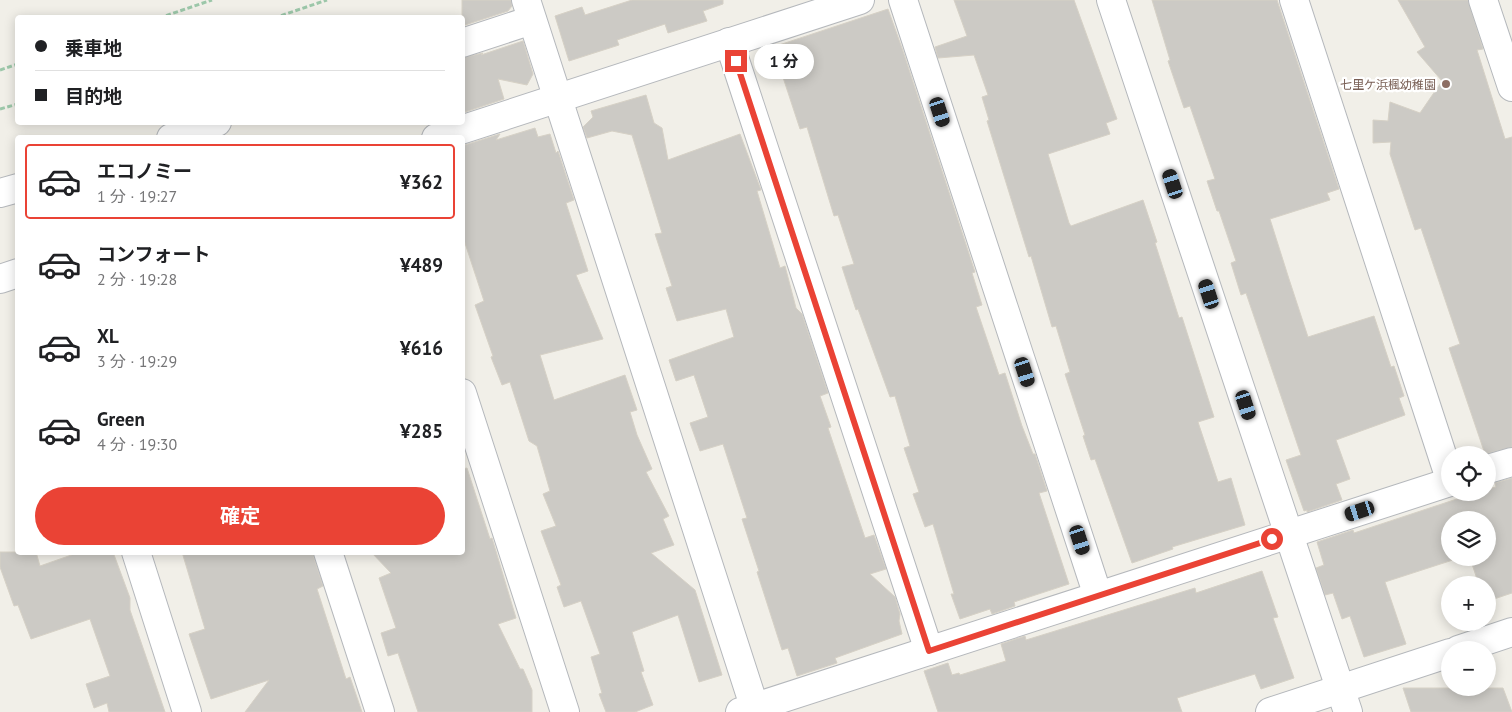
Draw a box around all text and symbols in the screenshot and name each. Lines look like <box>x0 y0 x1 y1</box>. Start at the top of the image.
text: 乗車地 <box>65 36 122 60</box>
callout: 1 分 <box>754 44 814 78</box>
route end <box>725 50 747 72</box>
text: 1 分 <box>769 51 799 71</box>
place label: 七里ケ浜楓幼稚園 <box>1340 77 1436 92</box>
marker: 七里ケ浜楓幼稚園 <box>1440 78 1452 90</box>
text: 目的地 <box>65 84 122 108</box>
car <box>928 95 951 129</box>
icon: car <box>37 159 82 204</box>
text: エコノミー <box>97 159 192 183</box>
car <box>1161 167 1184 201</box>
text: ¥362 <box>400 170 443 194</box>
text: 1 分 · 19:27 <box>97 186 177 206</box>
icon: car <box>37 242 82 287</box>
text: コンフォート <box>97 242 210 266</box>
text: ¥489 <box>400 253 443 277</box>
text: 2 分 · 19:28 <box>97 269 177 289</box>
car <box>1197 277 1220 311</box>
text: XL <box>97 324 119 348</box>
icon: car <box>37 325 82 370</box>
text: ¥616 <box>400 336 443 360</box>
text: 3 分 · 19:29 <box>97 351 177 371</box>
car <box>1013 355 1036 389</box>
car <box>1234 388 1257 422</box>
text: Green <box>97 407 145 431</box>
icon: car <box>37 408 82 453</box>
text: ¥285 <box>400 419 443 443</box>
text: 4 分 · 19:30 <box>97 434 177 454</box>
map controls <box>1441 446 1496 696</box>
button: locate <box>1441 446 1496 501</box>
button: 確定 <box>35 487 445 545</box>
car <box>1343 499 1376 523</box>
button: layers <box>1441 511 1496 566</box>
car <box>1068 523 1091 557</box>
route start <box>1261 528 1283 550</box>
button: + <box>1441 576 1496 631</box>
button: − <box>1441 641 1496 696</box>

